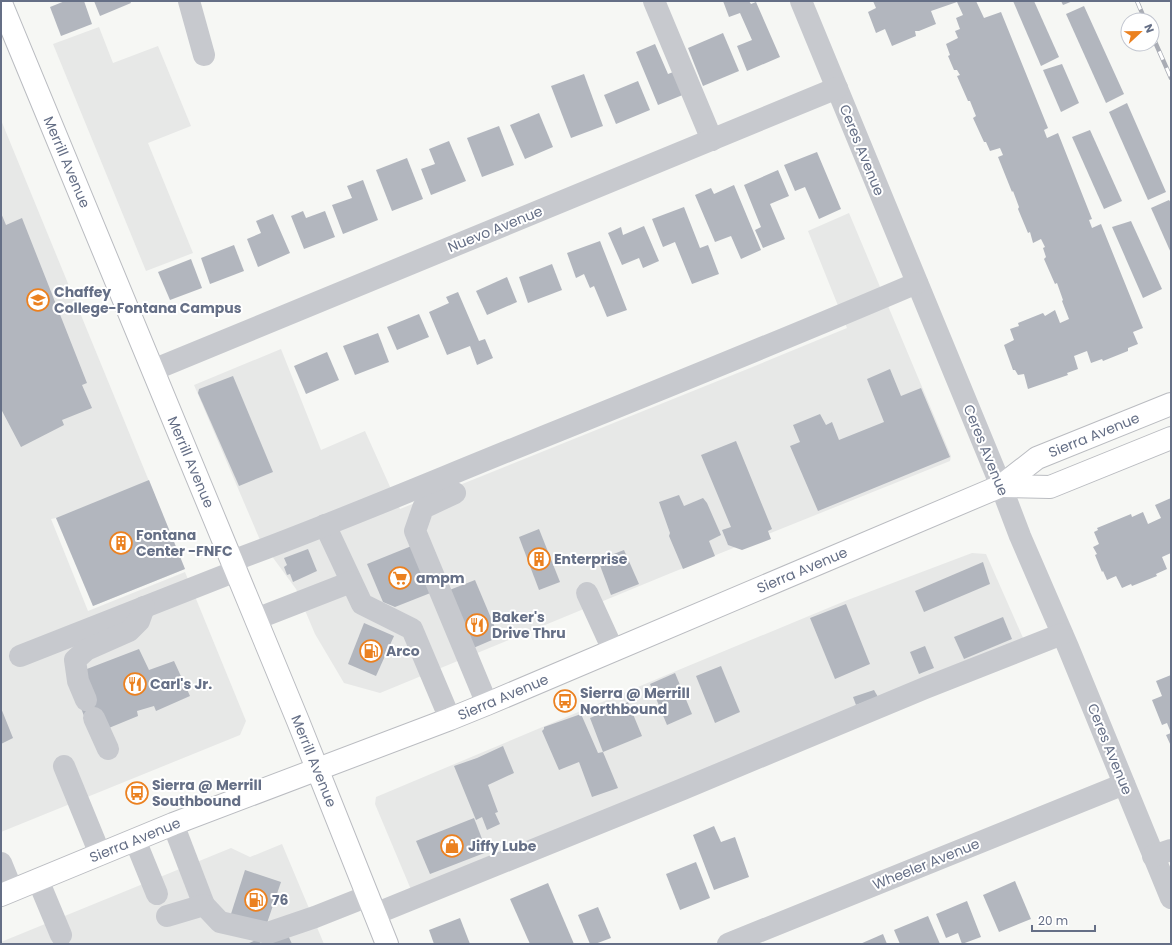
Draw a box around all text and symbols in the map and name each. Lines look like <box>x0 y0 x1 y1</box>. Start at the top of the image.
north arrow <box>1120 12 1160 52</box>
text: N <box>1140 21 1158 35</box>
street label: Ceres Avenue <box>835 101 890 199</box>
street label: Merrill Avenue <box>39 113 95 211</box>
street label: Nuevo Avenue <box>445 201 546 257</box>
place label: Chaffey College-Fontana Campus <box>54 282 242 318</box>
school or university icon: Chaffey College-Fontana Campus <box>25 287 51 313</box>
street label: Ceres Avenue <box>959 401 1014 499</box>
street label: Sierra Avenue <box>1045 408 1143 462</box>
street label: Merrill Avenue <box>163 413 219 511</box>
place label: Fontana Center -FNFC <box>136 525 233 561</box>
building icon: Fontana Center -FNFC <box>108 530 134 556</box>
street label: Sierra Avenue <box>754 542 851 598</box>
building icon: Enterprise <box>526 546 552 572</box>
place label: Enterprise <box>554 549 628 569</box>
supermarket icon: ampm <box>387 565 413 591</box>
place label: ampm <box>416 568 465 588</box>
place label: Baker's Drive Thru <box>492 607 566 643</box>
restaurant icon: Baker's Drive Thru <box>464 612 490 638</box>
fuel station icon: Arco <box>358 638 384 664</box>
place label: Arco <box>386 641 420 661</box>
street label: Sierra Avenue <box>455 669 552 725</box>
restaurant icon: Carl's Jr. <box>122 671 148 697</box>
place label: Carl's Jr. <box>150 674 212 694</box>
place label: Sierra @ Merrill Northbound <box>580 683 690 719</box>
bus stop icon: Sierra @ Merrill Northbound <box>552 688 578 714</box>
street label: Ceres Avenue <box>1083 700 1138 798</box>
street label: Merrill Avenue <box>286 712 342 810</box>
place label: Sierra @ Merrill Southbound <box>152 775 262 811</box>
bus stop icon: Sierra @ Merrill Southbound <box>124 780 150 806</box>
street label: Sierra Avenue <box>86 813 184 867</box>
shop icon: Jiffy Lube <box>439 833 465 859</box>
street label: Wheeler Avenue <box>870 833 983 895</box>
place label: Jiffy Lube <box>468 836 537 856</box>
fuel station icon: 76 <box>243 887 269 913</box>
place label: 76 <box>272 890 288 910</box>
scale bar <box>1032 907 1095 933</box>
text: 20 m <box>1038 912 1068 929</box>

